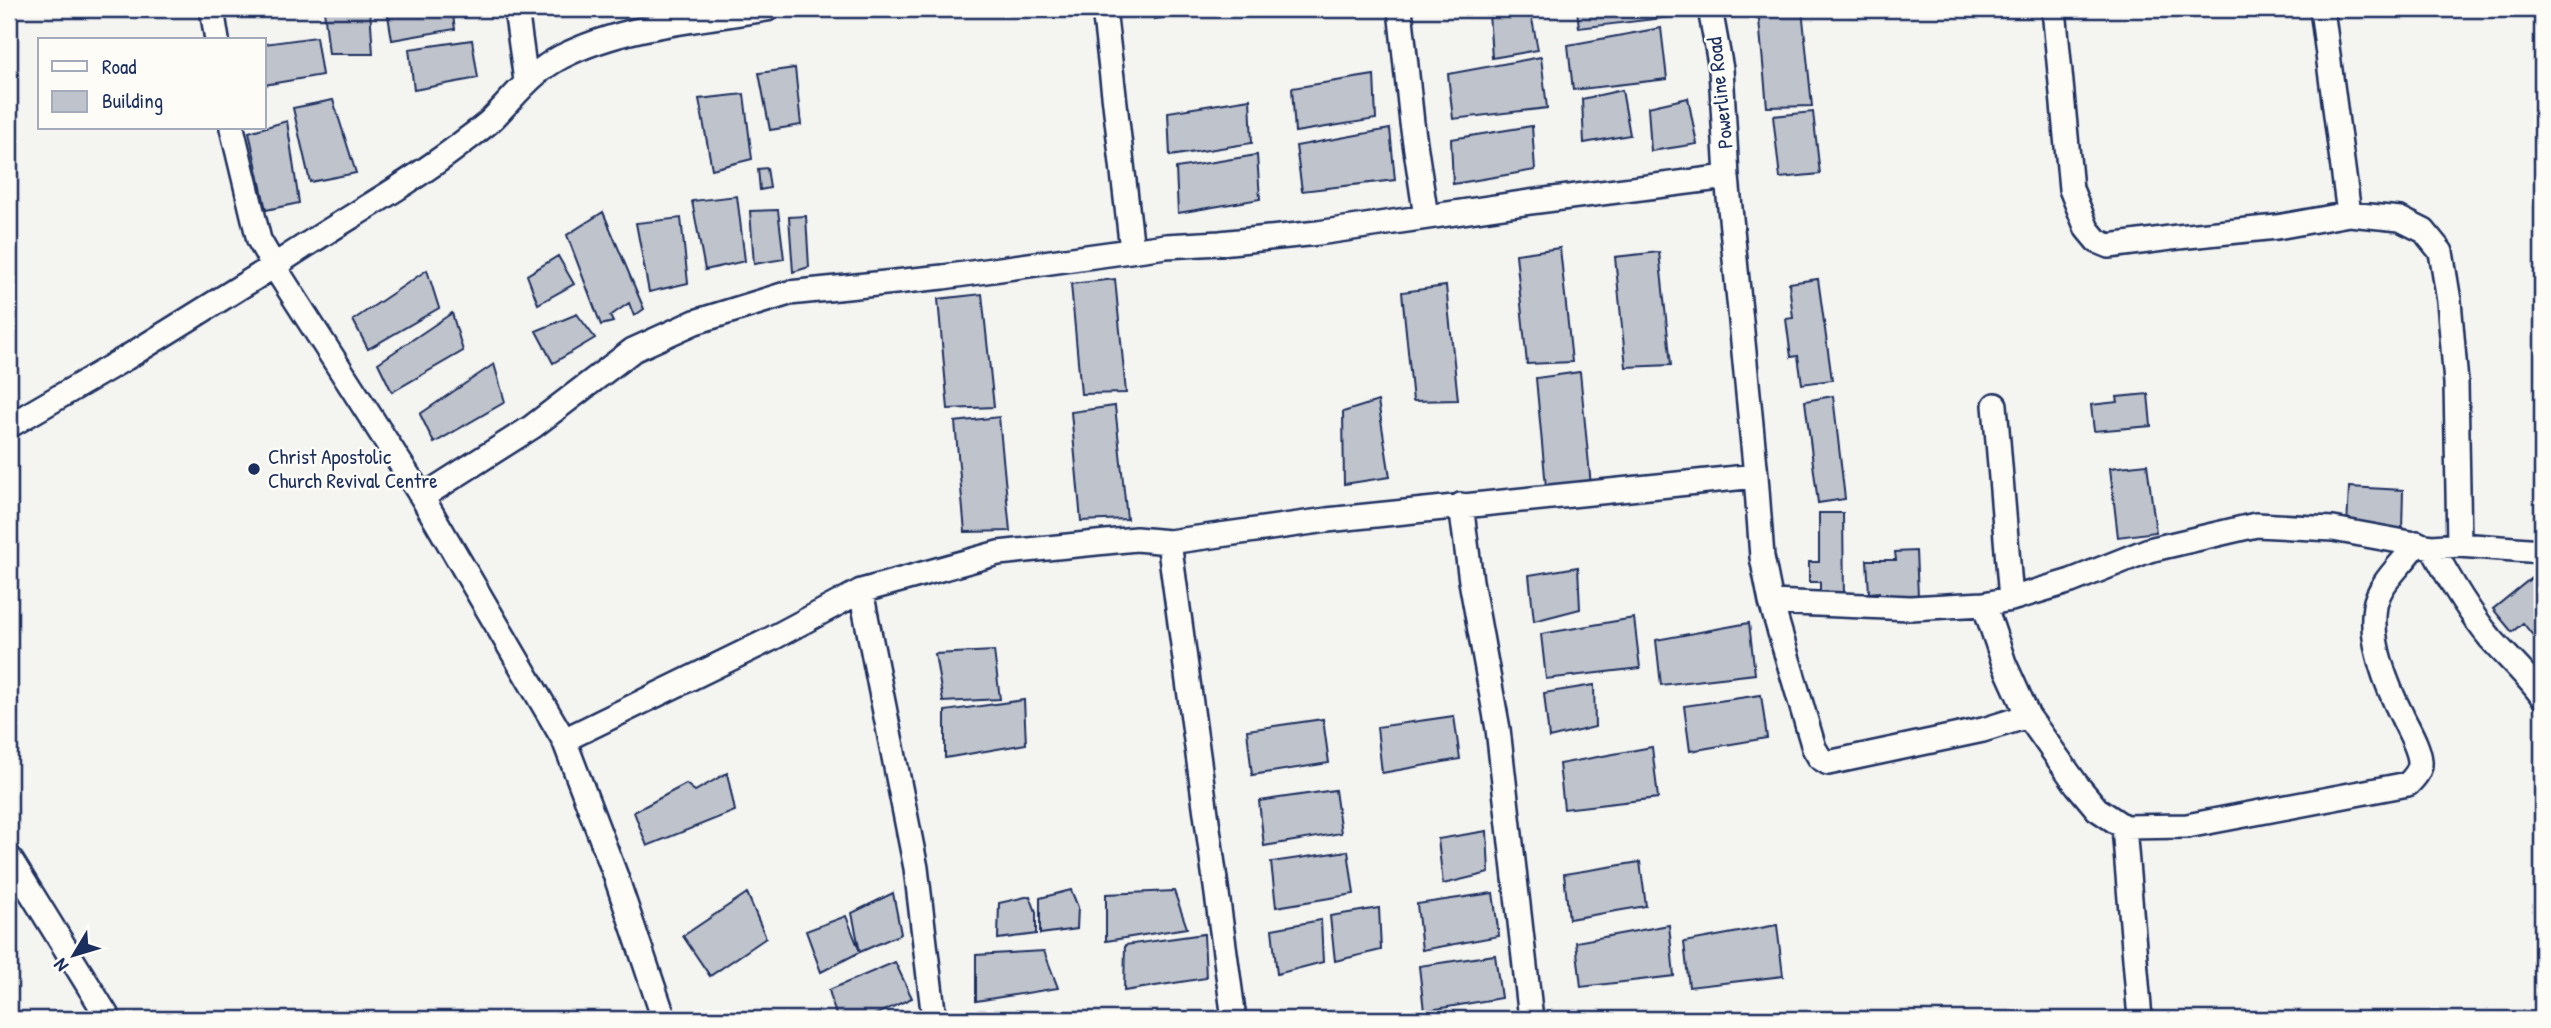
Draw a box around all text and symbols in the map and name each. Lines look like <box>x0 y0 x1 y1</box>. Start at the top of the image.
street label: Powerline Road <box>1699 36 1740 150</box>
legend <box>38 38 266 130</box>
text: Road <box>102 52 136 81</box>
text: Building <box>102 86 163 115</box>
place label: Christ Apostolic Church Revival Centre <box>268 442 438 495</box>
marker: Christ Apostolic Church Revival Centre <box>246 461 262 477</box>
north arrow <box>38 920 108 990</box>
text: N <box>47 953 74 977</box>

